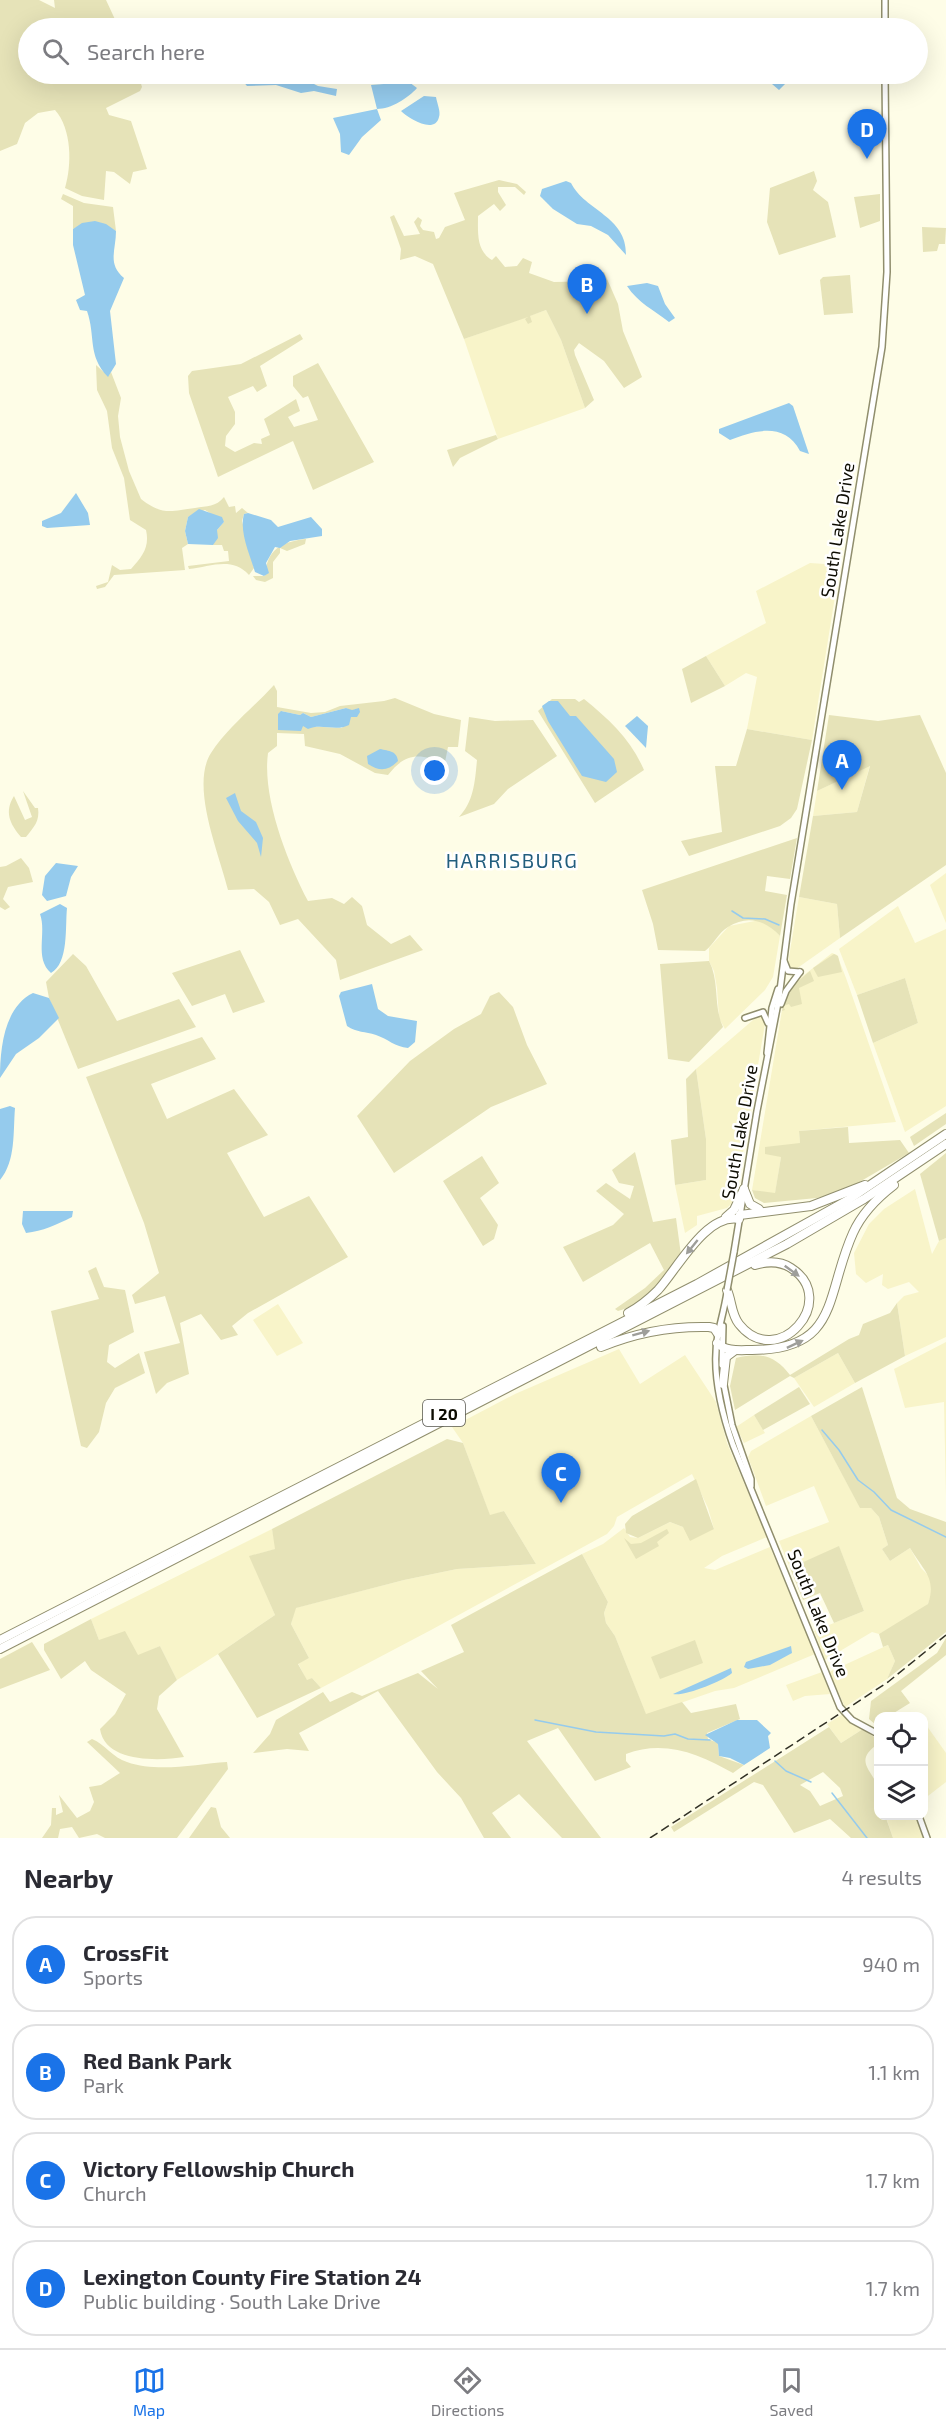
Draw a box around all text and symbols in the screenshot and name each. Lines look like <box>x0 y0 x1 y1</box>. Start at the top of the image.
search box <box>18 18 928 84</box>
icon: search <box>39 35 72 68</box>
text: Search here <box>87 38 205 64</box>
pin: D <box>848 110 886 159</box>
pin: B <box>568 264 606 314</box>
street label: South Lake Drive <box>815 461 859 599</box>
pin: A <box>822 740 862 790</box>
your location <box>420 756 449 785</box>
district label: HARRISBURG <box>446 848 578 872</box>
street label: South Lake Drive <box>716 1063 762 1201</box>
one-way arrow <box>686 1239 699 1255</box>
one-way arrow <box>783 1265 799 1277</box>
one-way arrow <box>632 1328 650 1337</box>
one-way arrow <box>787 1339 804 1348</box>
road number: I 20 <box>423 1400 465 1426</box>
pin: C <box>542 1454 580 1503</box>
street label: South Lake Drive <box>783 1546 855 1680</box>
map controls <box>874 1712 928 1820</box>
button: locate <box>874 1712 928 1766</box>
button: layers <box>874 1766 928 1820</box>
text: Nearby <box>24 1862 113 1893</box>
text: 4 results <box>842 1865 922 1889</box>
text: CrossFit <box>83 1939 169 1965</box>
text: A <box>39 1952 52 1976</box>
text: 940 m <box>862 1952 920 1976</box>
text: Sports <box>83 1965 143 1989</box>
text: Red Bank Park <box>83 2047 232 2073</box>
text: B <box>39 2060 52 2084</box>
text: 1.1 km <box>868 2060 920 2084</box>
text: Park <box>83 2073 124 2097</box>
text: Victory Fellowship Church <box>83 2155 355 2181</box>
text: C <box>40 2168 51 2192</box>
text: 1.7 km <box>866 2168 920 2192</box>
text: Church <box>83 2181 147 2205</box>
text: Lexington County Fire Station 24 <box>83 2263 422 2289</box>
text: D <box>39 2276 52 2300</box>
text: 1.7 km <box>866 2276 920 2300</box>
text: Public building · South Lake Drive <box>83 2289 381 2313</box>
tab: Map <box>133 2364 166 2419</box>
tab: Directions <box>431 2364 504 2419</box>
tab: Saved <box>770 2364 813 2419</box>

